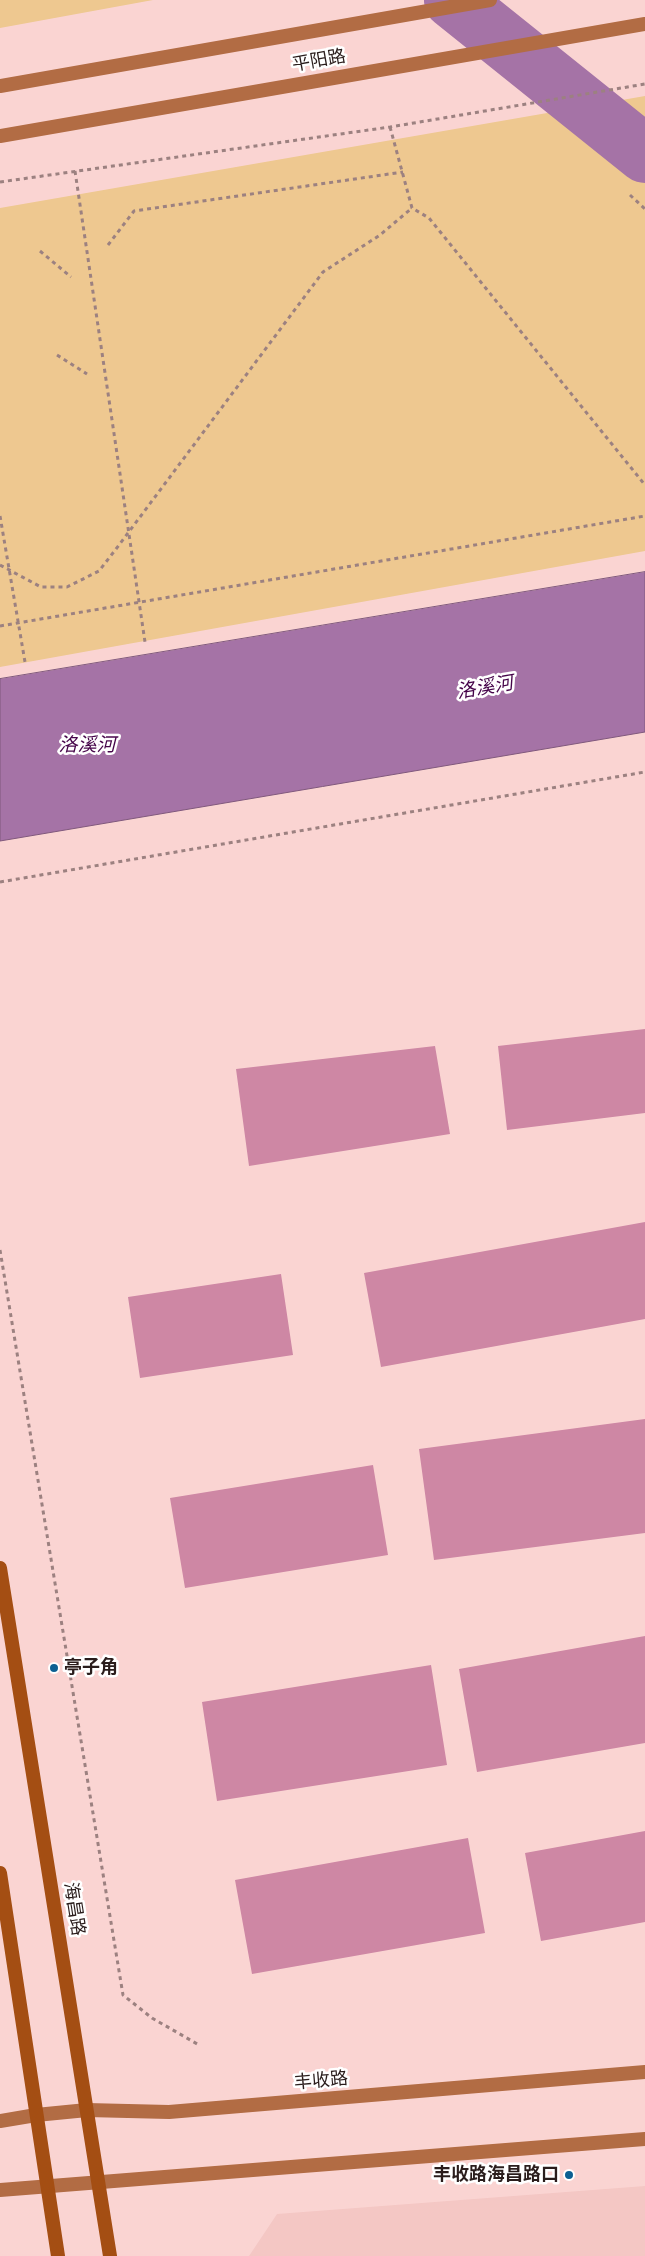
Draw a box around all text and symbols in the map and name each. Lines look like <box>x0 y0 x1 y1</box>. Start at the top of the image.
street label: 平阳路 <box>291 46 347 76</box>
water label: 洛溪河 <box>455 672 515 704</box>
water label: 洛溪河 <box>59 735 115 757</box>
place label: 亭子角 <box>64 1657 118 1679</box>
marker: 亭子角 <box>48 1662 60 1674</box>
street label: 海昌路 <box>59 1881 89 1937</box>
street label: 丰收路 <box>293 2068 349 2094</box>
place label: 丰收路海昌路口 <box>433 2164 559 2186</box>
marker: 丰收路海昌路口 <box>563 2169 575 2181</box>

